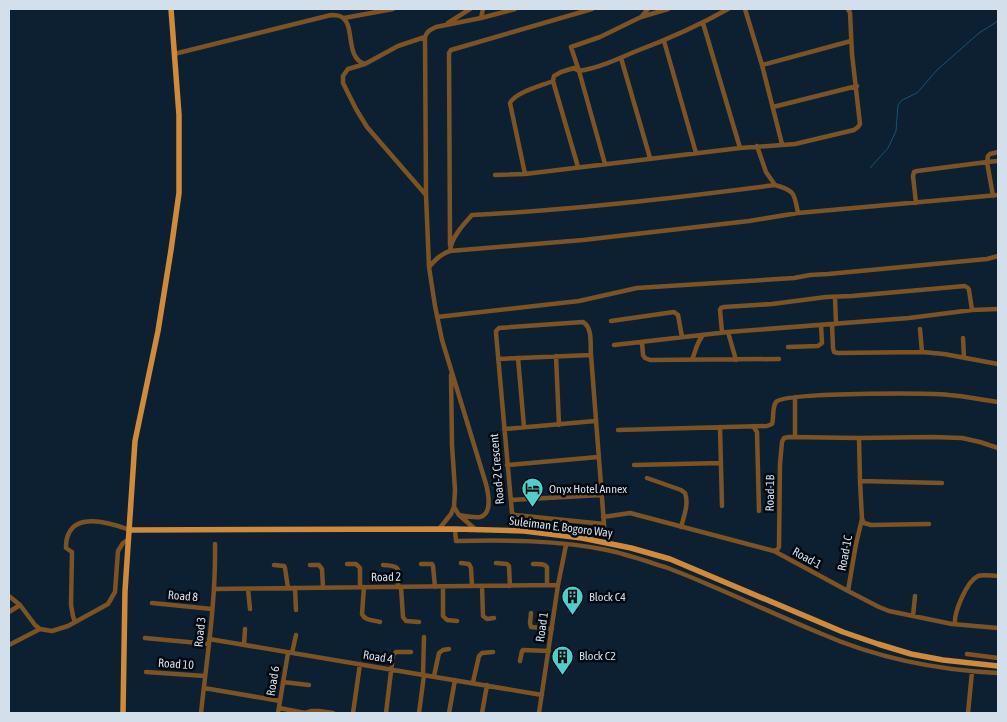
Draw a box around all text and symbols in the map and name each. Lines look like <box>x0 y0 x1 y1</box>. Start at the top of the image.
street label: Road-2 Crescent <box>487 432 507 505</box>
street label: Road-1B <box>763 474 777 511</box>
hotel icon: Onyx Hotel Annex <box>521 477 545 508</box>
place label: Onyx Hotel Annex <box>549 482 627 496</box>
street label: Suleiman E. Bogoro Way <box>508 514 614 540</box>
street label: Road-1C <box>835 533 855 572</box>
street label: Road-1 <box>790 544 824 572</box>
street label: Road 2 <box>371 570 401 584</box>
building icon: Block C4 <box>561 585 585 616</box>
street label: Road 8 <box>167 588 199 604</box>
place label: Block C4 <box>589 590 626 604</box>
street label: Road 1 <box>533 611 551 643</box>
street label: Road 3 <box>191 616 209 648</box>
building icon: Block C2 <box>551 644 575 675</box>
street label: Road 4 <box>362 648 394 666</box>
place label: Block C2 <box>579 649 616 663</box>
street label: Road 10 <box>158 656 195 672</box>
street label: Road 6 <box>264 665 282 697</box>

